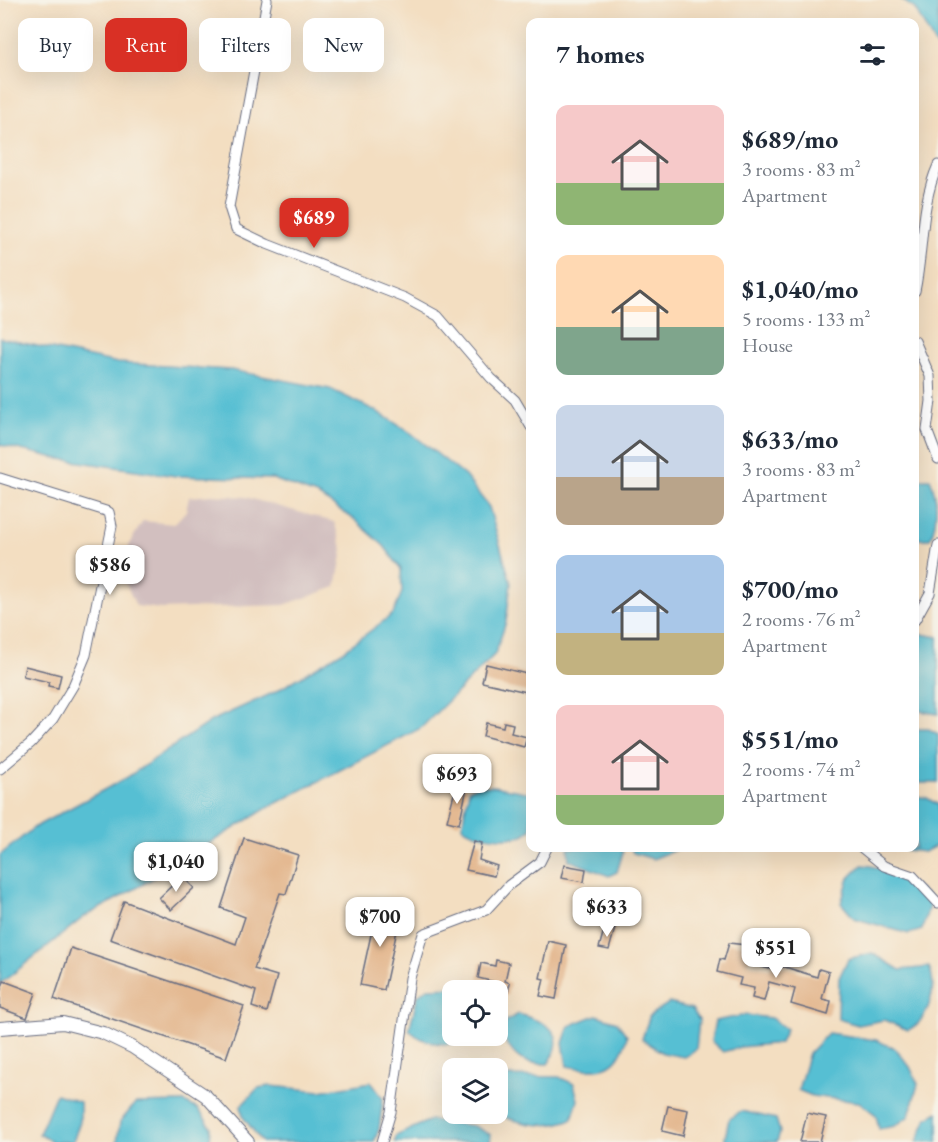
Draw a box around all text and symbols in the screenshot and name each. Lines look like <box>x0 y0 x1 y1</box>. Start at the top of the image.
chip: Buy <box>18 18 93 72</box>
chip: Rent <box>105 18 187 72</box>
chip: Filters <box>199 18 291 72</box>
chip: New <box>303 18 384 72</box>
text: 7 homes <box>556 37 645 71</box>
icon: filters <box>856 38 889 71</box>
text: $689/mo <box>742 122 838 156</box>
icon: home <box>604 129 676 201</box>
text: 3 rooms · 83 m² <box>742 156 861 182</box>
text: Apartment <box>742 182 827 208</box>
pin: $689 <box>278 198 350 249</box>
text: $689 <box>294 204 334 230</box>
text: $1,040/mo <box>742 272 858 306</box>
icon: home <box>604 279 676 351</box>
text: 5 rooms · 133 m² <box>742 306 870 332</box>
text: House <box>742 332 793 358</box>
text: $633/mo <box>742 422 838 456</box>
icon: home <box>604 429 676 501</box>
text: 3 rooms · 83 m² <box>742 456 861 482</box>
text: Apartment <box>742 482 827 508</box>
pin: $586 <box>74 545 146 596</box>
text: $586 <box>90 551 130 577</box>
text: $700/mo <box>742 572 838 606</box>
icon: home <box>604 579 676 651</box>
text: 2 rooms · 76 m² <box>742 606 861 632</box>
text: Apartment <box>742 632 827 658</box>
text: $551/mo <box>742 722 838 756</box>
icon: home <box>604 729 676 801</box>
pin: $693 <box>421 754 493 805</box>
text: 2 rooms · 74 m² <box>742 756 861 782</box>
text: $693 <box>437 760 477 786</box>
text: Apartment <box>742 782 827 808</box>
pin: $1,040 <box>127 842 225 893</box>
text: $1,040 <box>148 848 204 874</box>
pin: $633 <box>571 887 643 938</box>
text: $633 <box>587 893 627 919</box>
pin: $700 <box>344 897 416 948</box>
text: $700 <box>360 903 400 929</box>
pin: $551 <box>740 928 812 979</box>
text: $551 <box>756 934 796 960</box>
map controls <box>442 980 508 1124</box>
button: locate <box>442 980 508 1046</box>
button: layers <box>442 1058 508 1124</box>

